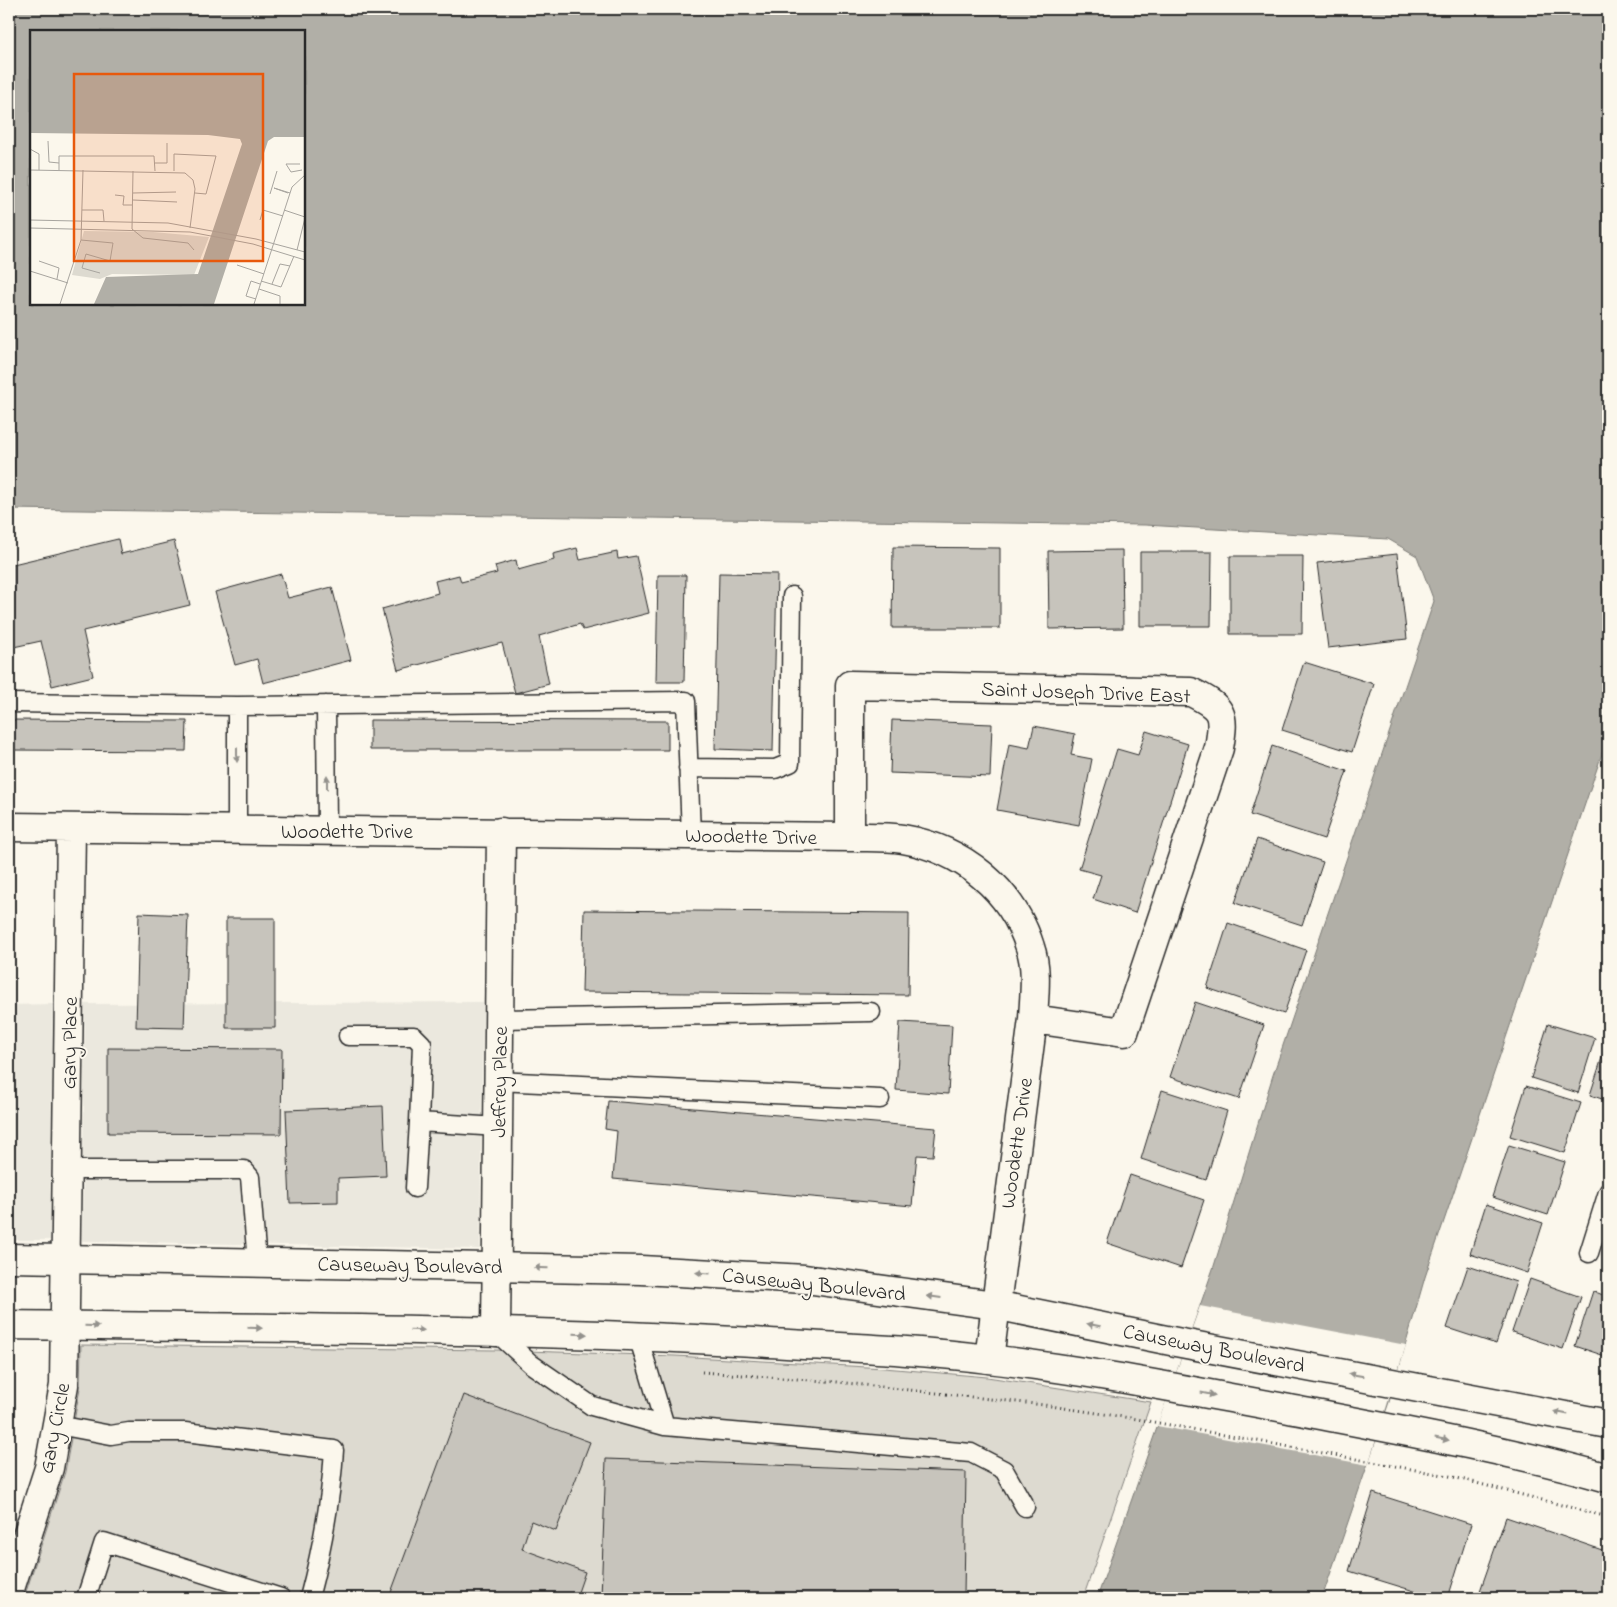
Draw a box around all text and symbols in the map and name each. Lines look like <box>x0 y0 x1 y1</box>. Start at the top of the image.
inset map <box>30 30 305 305</box>
street label: Saint Joseph Drive East <box>981 675 1191 713</box>
one-way arrow <box>233 747 241 763</box>
one-way arrow <box>323 774 331 790</box>
street label: Woodette Drive <box>281 818 414 848</box>
street label: Woodette Drive <box>685 822 818 854</box>
street label: Gary Place <box>55 996 89 1090</box>
street label: Jeffrey Place <box>485 1025 519 1138</box>
street label: Woodette Drive <box>994 1075 1042 1211</box>
street label: Causeway Boulevard <box>317 1250 503 1286</box>
street label: Causeway Boulevard <box>720 1261 907 1313</box>
one-way arrow <box>532 1264 548 1272</box>
one-way arrow <box>695 1269 711 1277</box>
one-way arrow <box>926 1292 942 1300</box>
street label: Causeway Boulevard <box>1120 1318 1307 1384</box>
one-way arrow <box>1087 1321 1102 1329</box>
one-way arrow <box>85 1322 101 1330</box>
one-way arrow <box>247 1324 263 1332</box>
one-way arrow <box>410 1327 426 1335</box>
one-way arrow <box>572 1331 588 1339</box>
one-way arrow <box>1348 1370 1364 1378</box>
street label: Gary Circle <box>32 1380 82 1477</box>
one-way arrow <box>1201 1391 1217 1399</box>
one-way arrow <box>1553 1409 1568 1417</box>
one-way arrow <box>1434 1435 1450 1443</box>

